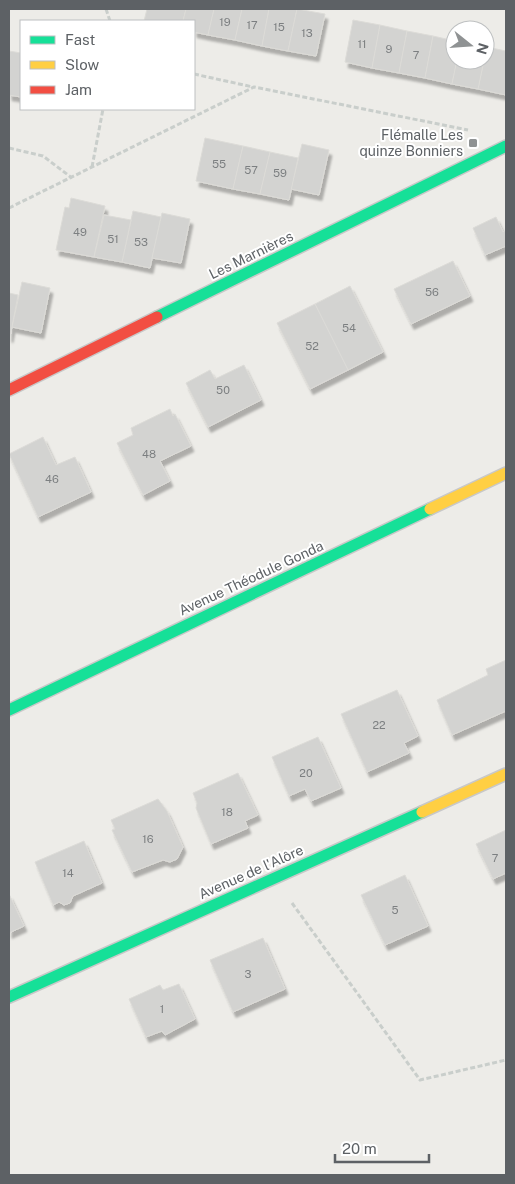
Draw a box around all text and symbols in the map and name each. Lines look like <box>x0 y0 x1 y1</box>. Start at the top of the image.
house number: 19 <box>219 16 231 28</box>
house number: 17 <box>246 19 258 31</box>
legend <box>20 20 195 110</box>
north arrow <box>445 20 495 70</box>
house number: 15 <box>273 21 285 33</box>
house number: 13 <box>301 27 313 39</box>
text: Fast <box>65 31 95 48</box>
house number: 11 <box>358 38 366 50</box>
text: N <box>473 41 492 56</box>
house number: 9 <box>386 43 393 55</box>
house number: 7 <box>413 49 420 61</box>
text: Slow <box>65 56 100 73</box>
text: Jam <box>65 81 92 98</box>
place label: Flémalle Les quinze Bonniers <box>359 127 463 159</box>
marker: Flémalle Les quinze Bonniers <box>467 137 479 149</box>
house number: 55 <box>212 158 226 170</box>
house number: 57 <box>244 164 258 176</box>
house number: 59 <box>273 167 287 179</box>
house number: 49 <box>73 226 87 238</box>
street label: Les Marnières <box>206 228 296 282</box>
house number: 51 <box>107 233 119 245</box>
house number: 53 <box>134 236 148 248</box>
house number: 56 <box>425 286 439 298</box>
house number: 54 <box>342 322 356 334</box>
house number: 52 <box>305 340 319 352</box>
house number: 50 <box>216 384 230 396</box>
house number: 48 <box>142 448 156 460</box>
house number: 46 <box>45 473 59 485</box>
street label: Avenue Théodule Gonda <box>176 537 326 619</box>
house number: 22 <box>372 719 386 731</box>
house number: 20 <box>299 767 313 779</box>
house number: 18 <box>221 806 233 818</box>
house number: 16 <box>142 833 154 845</box>
street label: Avenue de l'Alôre <box>196 842 306 902</box>
house number: 7 <box>492 852 499 864</box>
house number: 14 <box>62 867 74 879</box>
house number: 5 <box>391 904 399 916</box>
house number: 3 <box>245 968 252 980</box>
house number: 1 <box>160 1003 164 1015</box>
scale bar <box>335 1132 429 1164</box>
text: 20 m <box>342 1140 377 1157</box>

